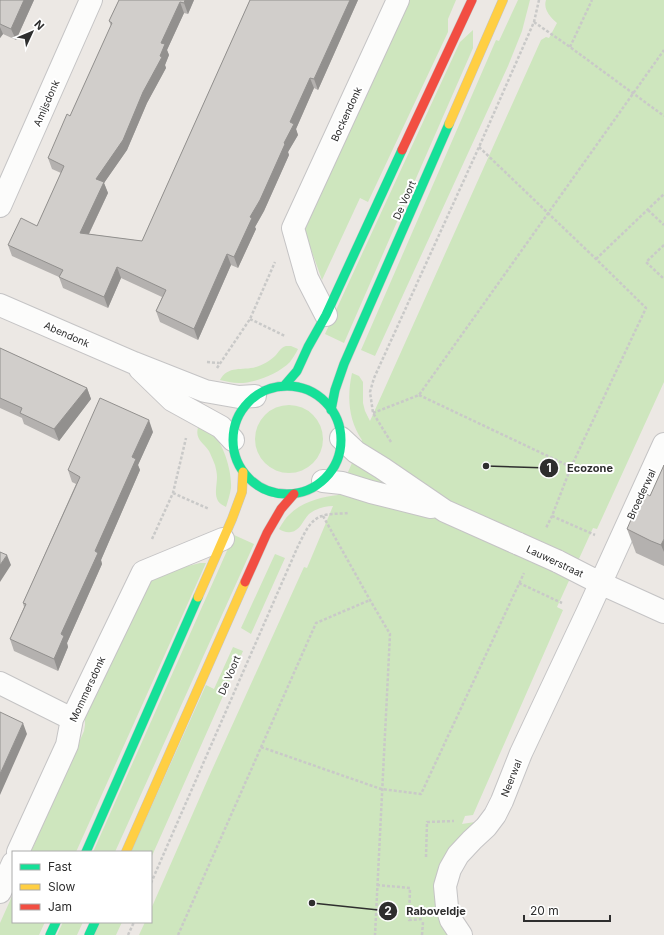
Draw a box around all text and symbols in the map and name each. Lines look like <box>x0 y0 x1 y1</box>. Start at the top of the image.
north arrow <box>12 12 52 52</box>
text: N <box>31 17 47 33</box>
street label: Amijsdonk <box>30 78 62 128</box>
street label: Bockendonk <box>328 84 364 143</box>
street label: De Voort <box>390 178 418 221</box>
street label: Abendonk <box>43 319 92 350</box>
callout: Ecozone <box>539 456 621 479</box>
text: 1 <box>546 460 552 475</box>
text: Ecozone <box>567 461 613 475</box>
street label: Broederwal <box>624 467 658 521</box>
street label: Lauwerstraat <box>525 543 586 580</box>
street label: De Voort <box>215 653 243 696</box>
street label: Mommersdonk <box>67 654 108 724</box>
street label: Neerwal <box>498 758 524 798</box>
legend <box>12 851 152 923</box>
text: Fast <box>48 859 72 874</box>
text: Slow <box>48 879 76 894</box>
scale bar <box>524 897 610 923</box>
text: Jam <box>48 899 72 914</box>
callout: Raboveldje <box>378 900 473 923</box>
text: 2 <box>384 903 392 918</box>
text: 20 m <box>530 903 559 918</box>
text: Raboveldje <box>406 904 466 918</box>

